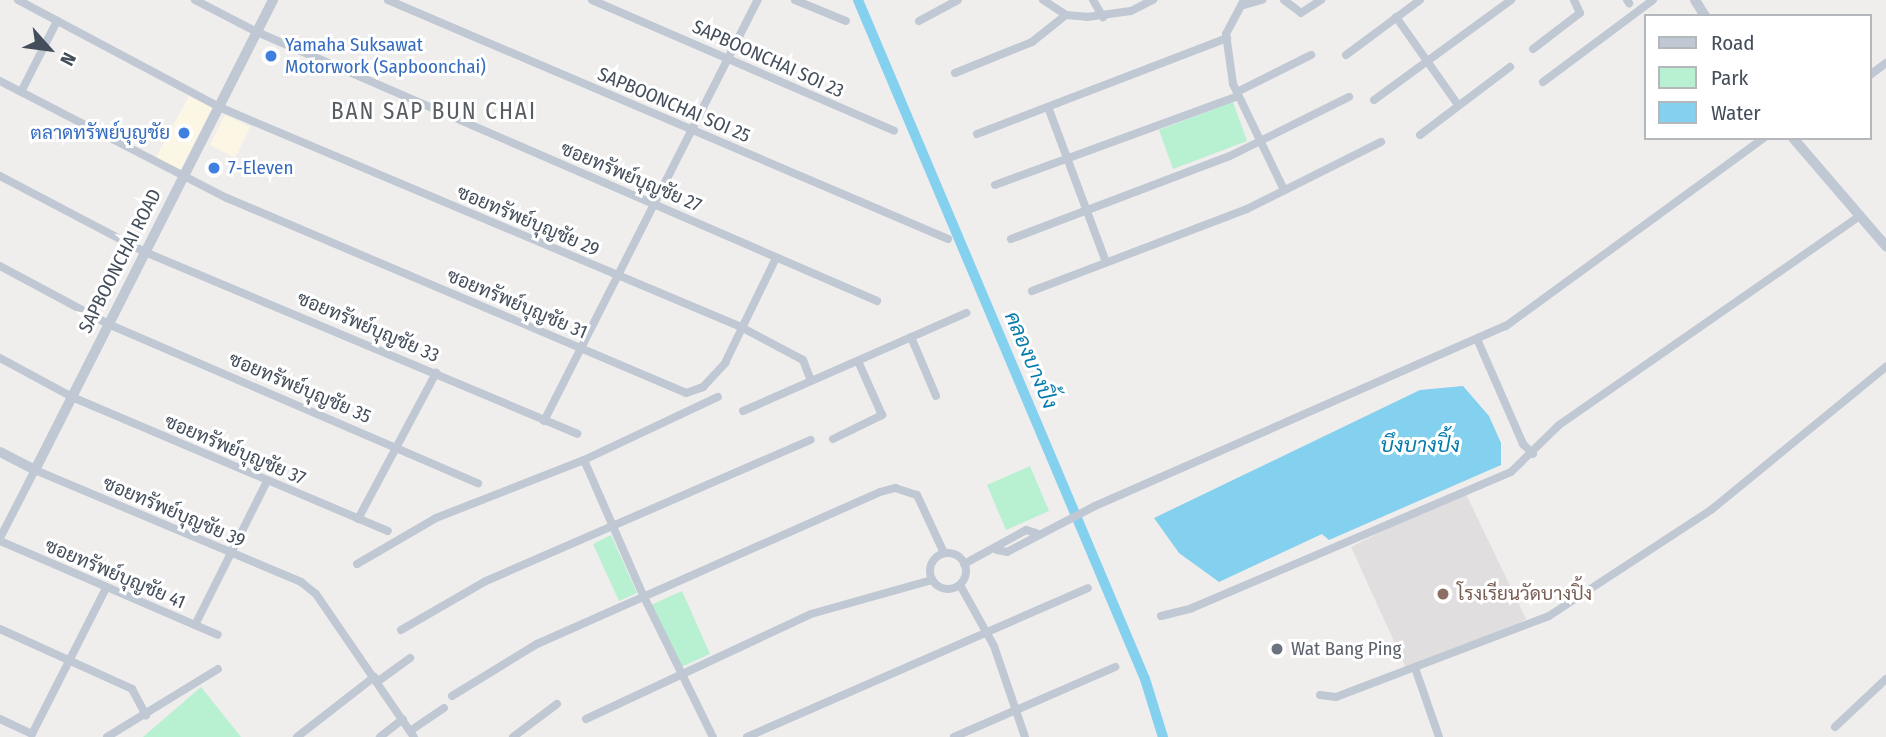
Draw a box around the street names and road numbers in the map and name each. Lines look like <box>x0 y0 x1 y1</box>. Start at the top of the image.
street label: SAPBOONCHAI SOI 23 <box>689 15 847 103</box>
street label: SAPBOONCHAI SOI 25 <box>594 63 754 147</box>
street label: ซอยทรัพย์บุญชัย 27 <box>557 137 705 217</box>
street label: ซอยทรัพย์บุญชัย 29 <box>453 181 603 261</box>
street label: SAPBOONCHAI ROAD <box>74 185 166 337</box>
street label: ซอยทรัพย์บุญชัย 31 <box>443 264 591 344</box>
street label: ซอยทรัพย์บุญชัย 33 <box>294 287 442 367</box>
street label: ซอยทรัพย์บุญชัย 35 <box>226 348 374 428</box>
street label: ซอยทรัพย์บุญชัย 37 <box>161 410 309 490</box>
street label: ซอยทรัพย์บุญชัย 39 <box>99 472 249 552</box>
street label: ซอยทรัพย์บุญชัย 41 <box>41 534 189 614</box>

